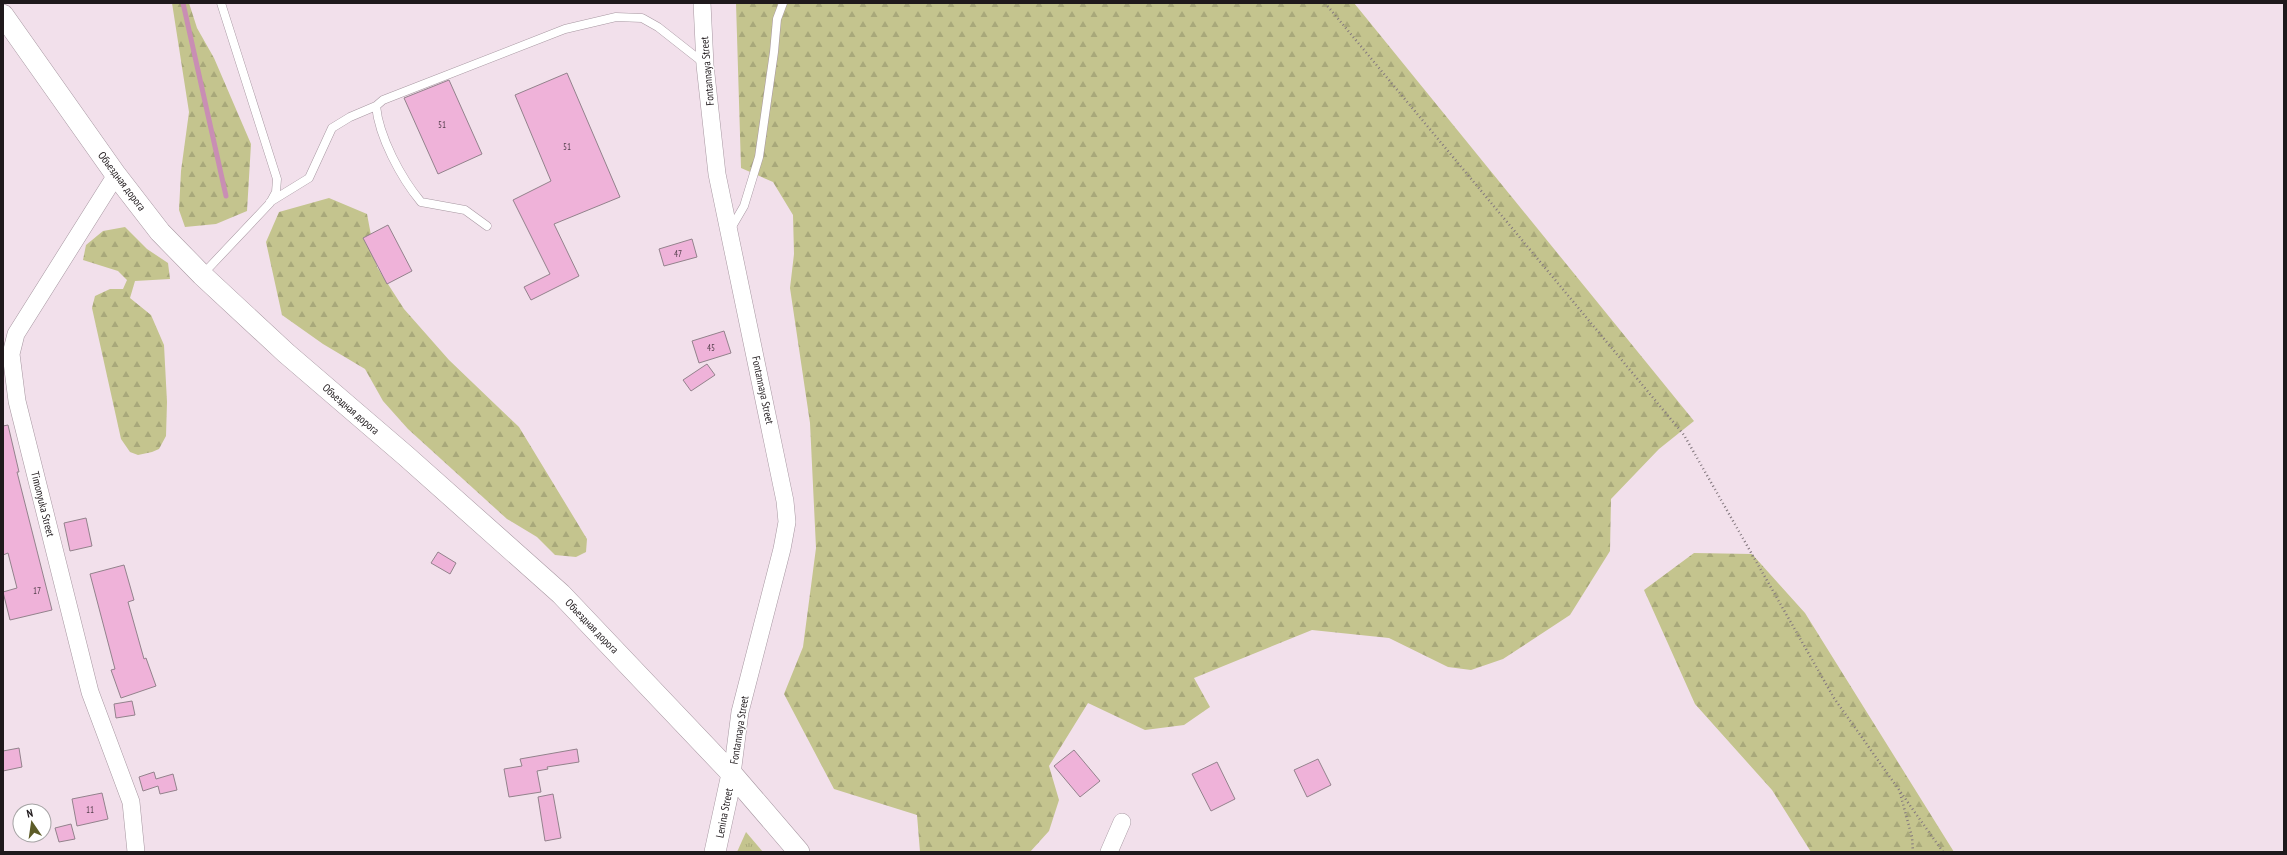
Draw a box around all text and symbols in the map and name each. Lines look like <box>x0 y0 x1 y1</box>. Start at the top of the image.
street label: Fontannaya Street <box>697 36 717 106</box>
house number: 51 <box>438 119 446 130</box>
house number: 51 <box>563 141 571 152</box>
street label: Объездная дорога <box>95 149 149 213</box>
house number: 47 <box>674 248 682 259</box>
house number: 45 <box>707 342 715 353</box>
street label: Fontannaya Street <box>749 355 777 425</box>
street label: Объездная дорога <box>320 380 382 438</box>
street label: Timonyuka Street <box>28 470 58 538</box>
house number: 17 <box>33 585 41 596</box>
street label: Объездная дорога <box>562 596 622 656</box>
street label: Fontannaya Street <box>727 695 751 765</box>
street label: Lenina Street <box>712 787 736 839</box>
north arrow <box>12 803 52 843</box>
house number: 11 <box>86 804 94 815</box>
text: N <box>25 806 34 821</box>

